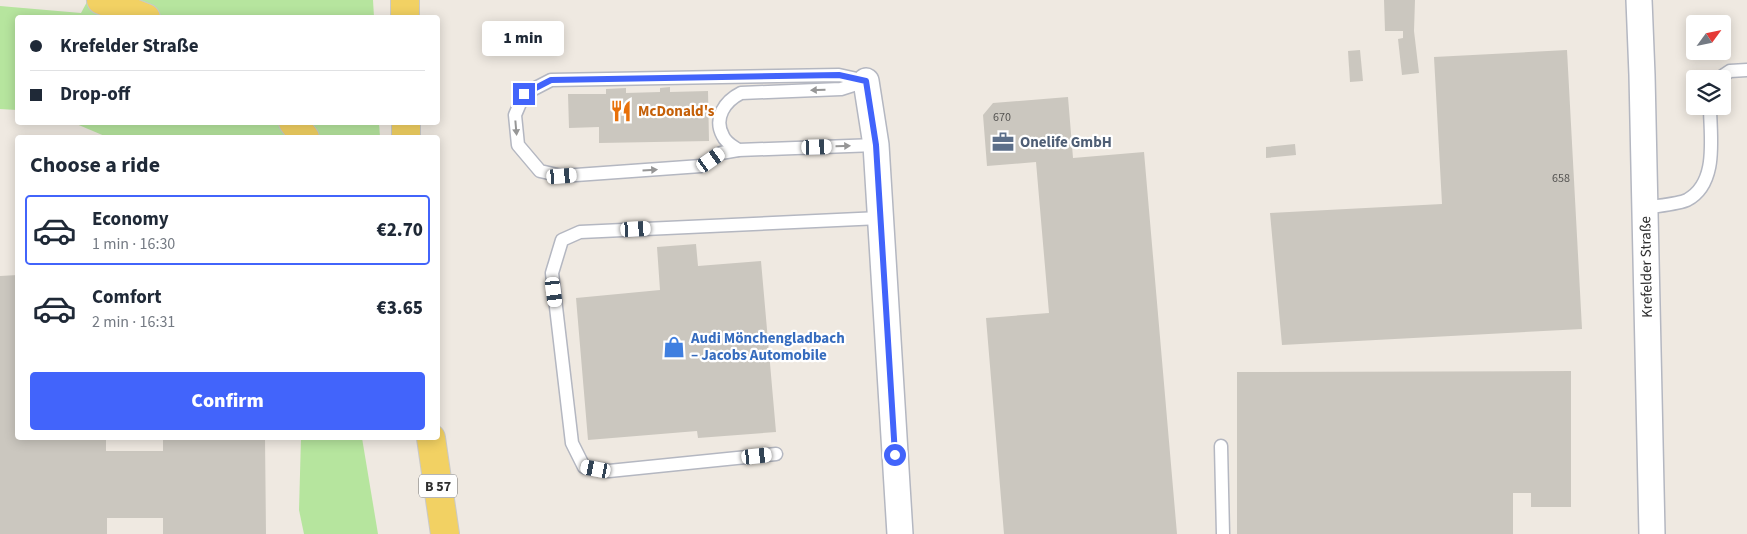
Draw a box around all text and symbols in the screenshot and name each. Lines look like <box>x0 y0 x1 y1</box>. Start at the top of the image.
north arrow <box>1686 15 1731 60</box>
map controls <box>1686 15 1731 115</box>
callout: 1 min <box>483 22 565 56</box>
text: 1 min <box>503 27 543 49</box>
text: Krefelder Straße <box>60 33 199 60</box>
button: layers <box>1686 70 1731 115</box>
text: Drop-off <box>60 81 130 108</box>
route end <box>513 83 535 105</box>
one-way arrow <box>810 86 826 94</box>
restaurant icon: McDonald's <box>608 98 634 124</box>
place label: McDonald's <box>638 101 715 122</box>
house number: 670 <box>993 109 1011 126</box>
one-way arrow <box>513 120 521 136</box>
office icon: Onelife GmbH <box>990 129 1016 155</box>
place label: Onelife GmbH <box>1020 132 1112 153</box>
car <box>801 139 832 155</box>
one-way arrow <box>836 142 852 150</box>
car <box>694 145 727 175</box>
text: Choose a ride <box>30 149 160 181</box>
one-way arrow <box>643 166 659 174</box>
car <box>546 167 577 185</box>
house number: 658 <box>1552 170 1570 187</box>
text: Economy <box>92 206 169 233</box>
icon: car <box>32 208 77 253</box>
street label: Krefelder Straße <box>1635 216 1658 318</box>
text: €2.70 <box>377 217 423 244</box>
car <box>620 221 651 237</box>
text: 1 min · 16:30 <box>92 233 175 255</box>
car <box>544 276 563 308</box>
text: Comfort <box>92 284 162 311</box>
icon: car <box>32 286 77 331</box>
text: €3.65 <box>377 295 423 322</box>
text: 2 min · 16:31 <box>92 311 175 333</box>
place label: Audi Mönchengladbach – Jacobs Automobile <box>690 328 845 366</box>
shop icon: Audi Mönchengladbach – Jacobs Automobile <box>661 334 687 360</box>
button: Confirm <box>30 372 425 430</box>
route start <box>884 444 906 466</box>
car <box>741 447 772 465</box>
car <box>579 459 612 479</box>
road number: B 57 <box>419 474 457 498</box>

